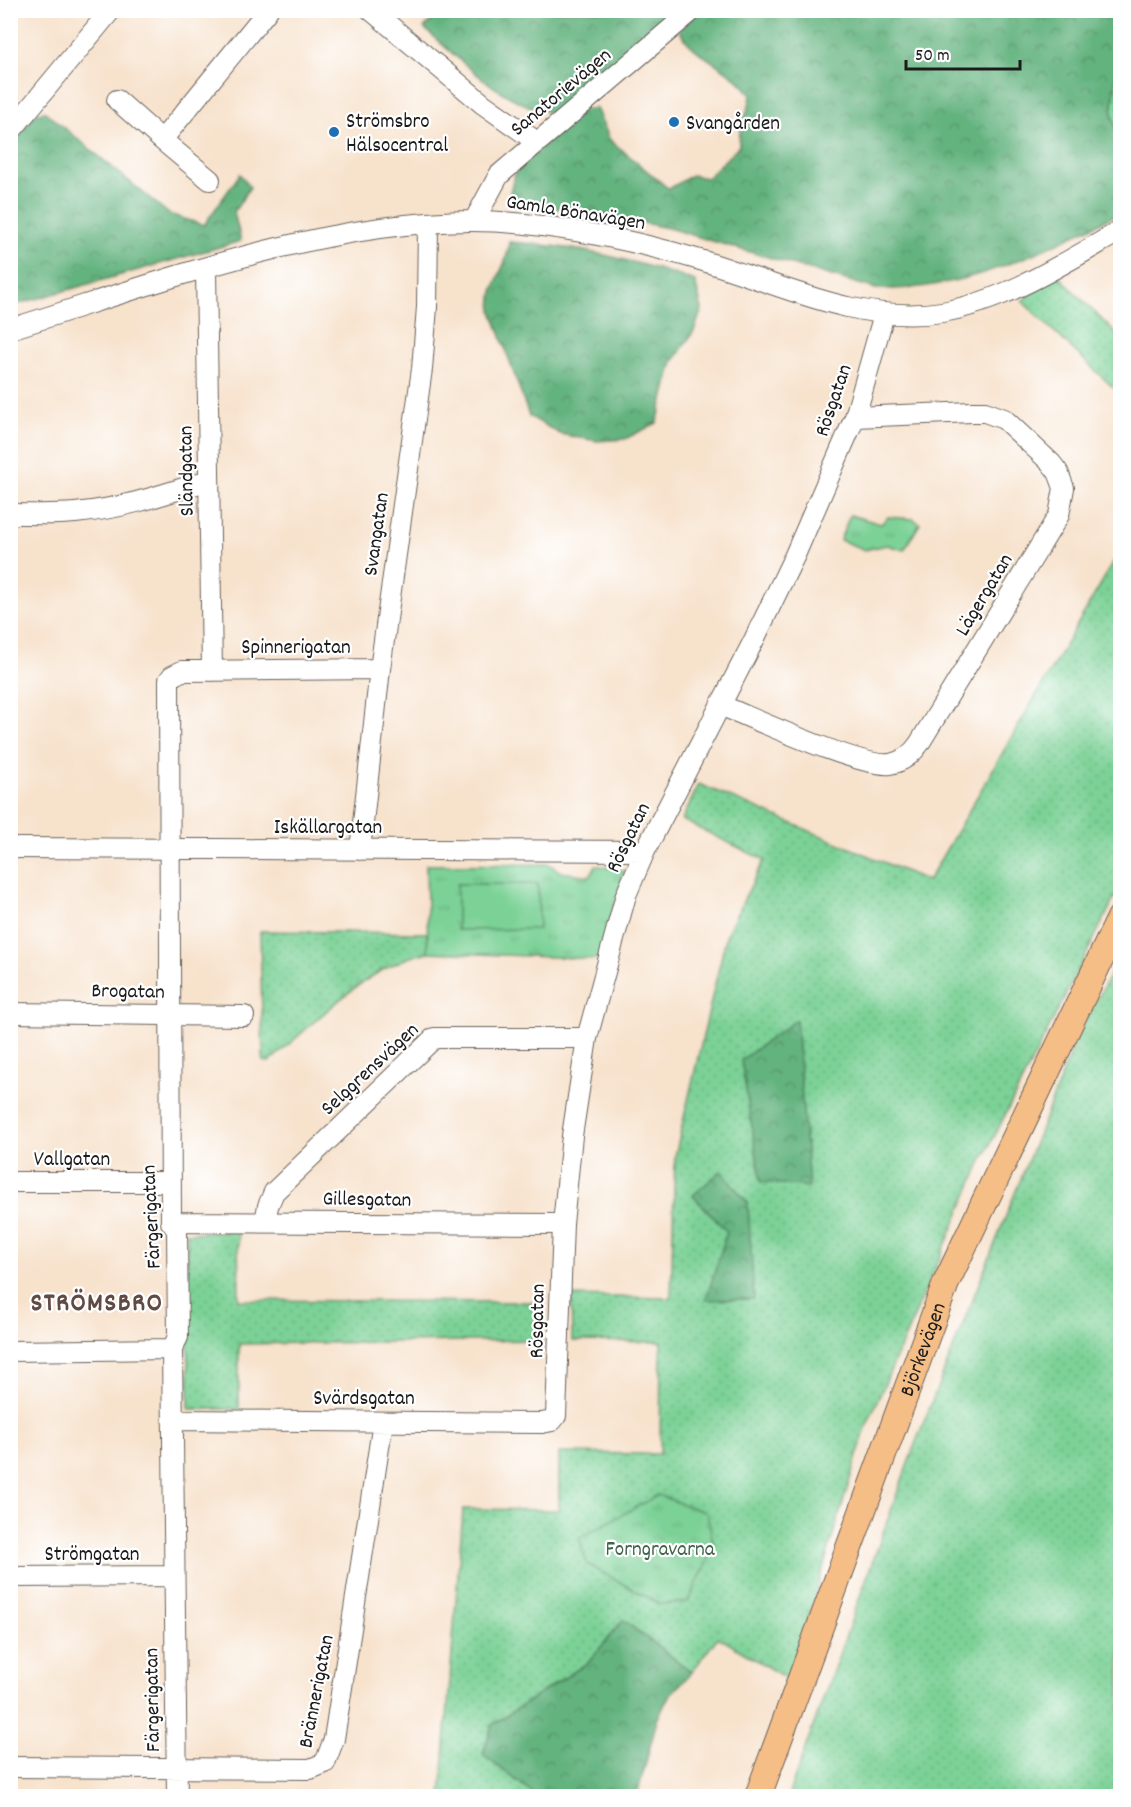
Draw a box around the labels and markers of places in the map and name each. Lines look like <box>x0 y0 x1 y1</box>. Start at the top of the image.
place label: Strömsbro Hälsocentral <box>346 108 448 162</box>
place label: Svangården <box>686 110 780 140</box>
marker: Svangården <box>667 115 681 129</box>
marker: Strömsbro Hälsocentral <box>327 125 341 139</box>

